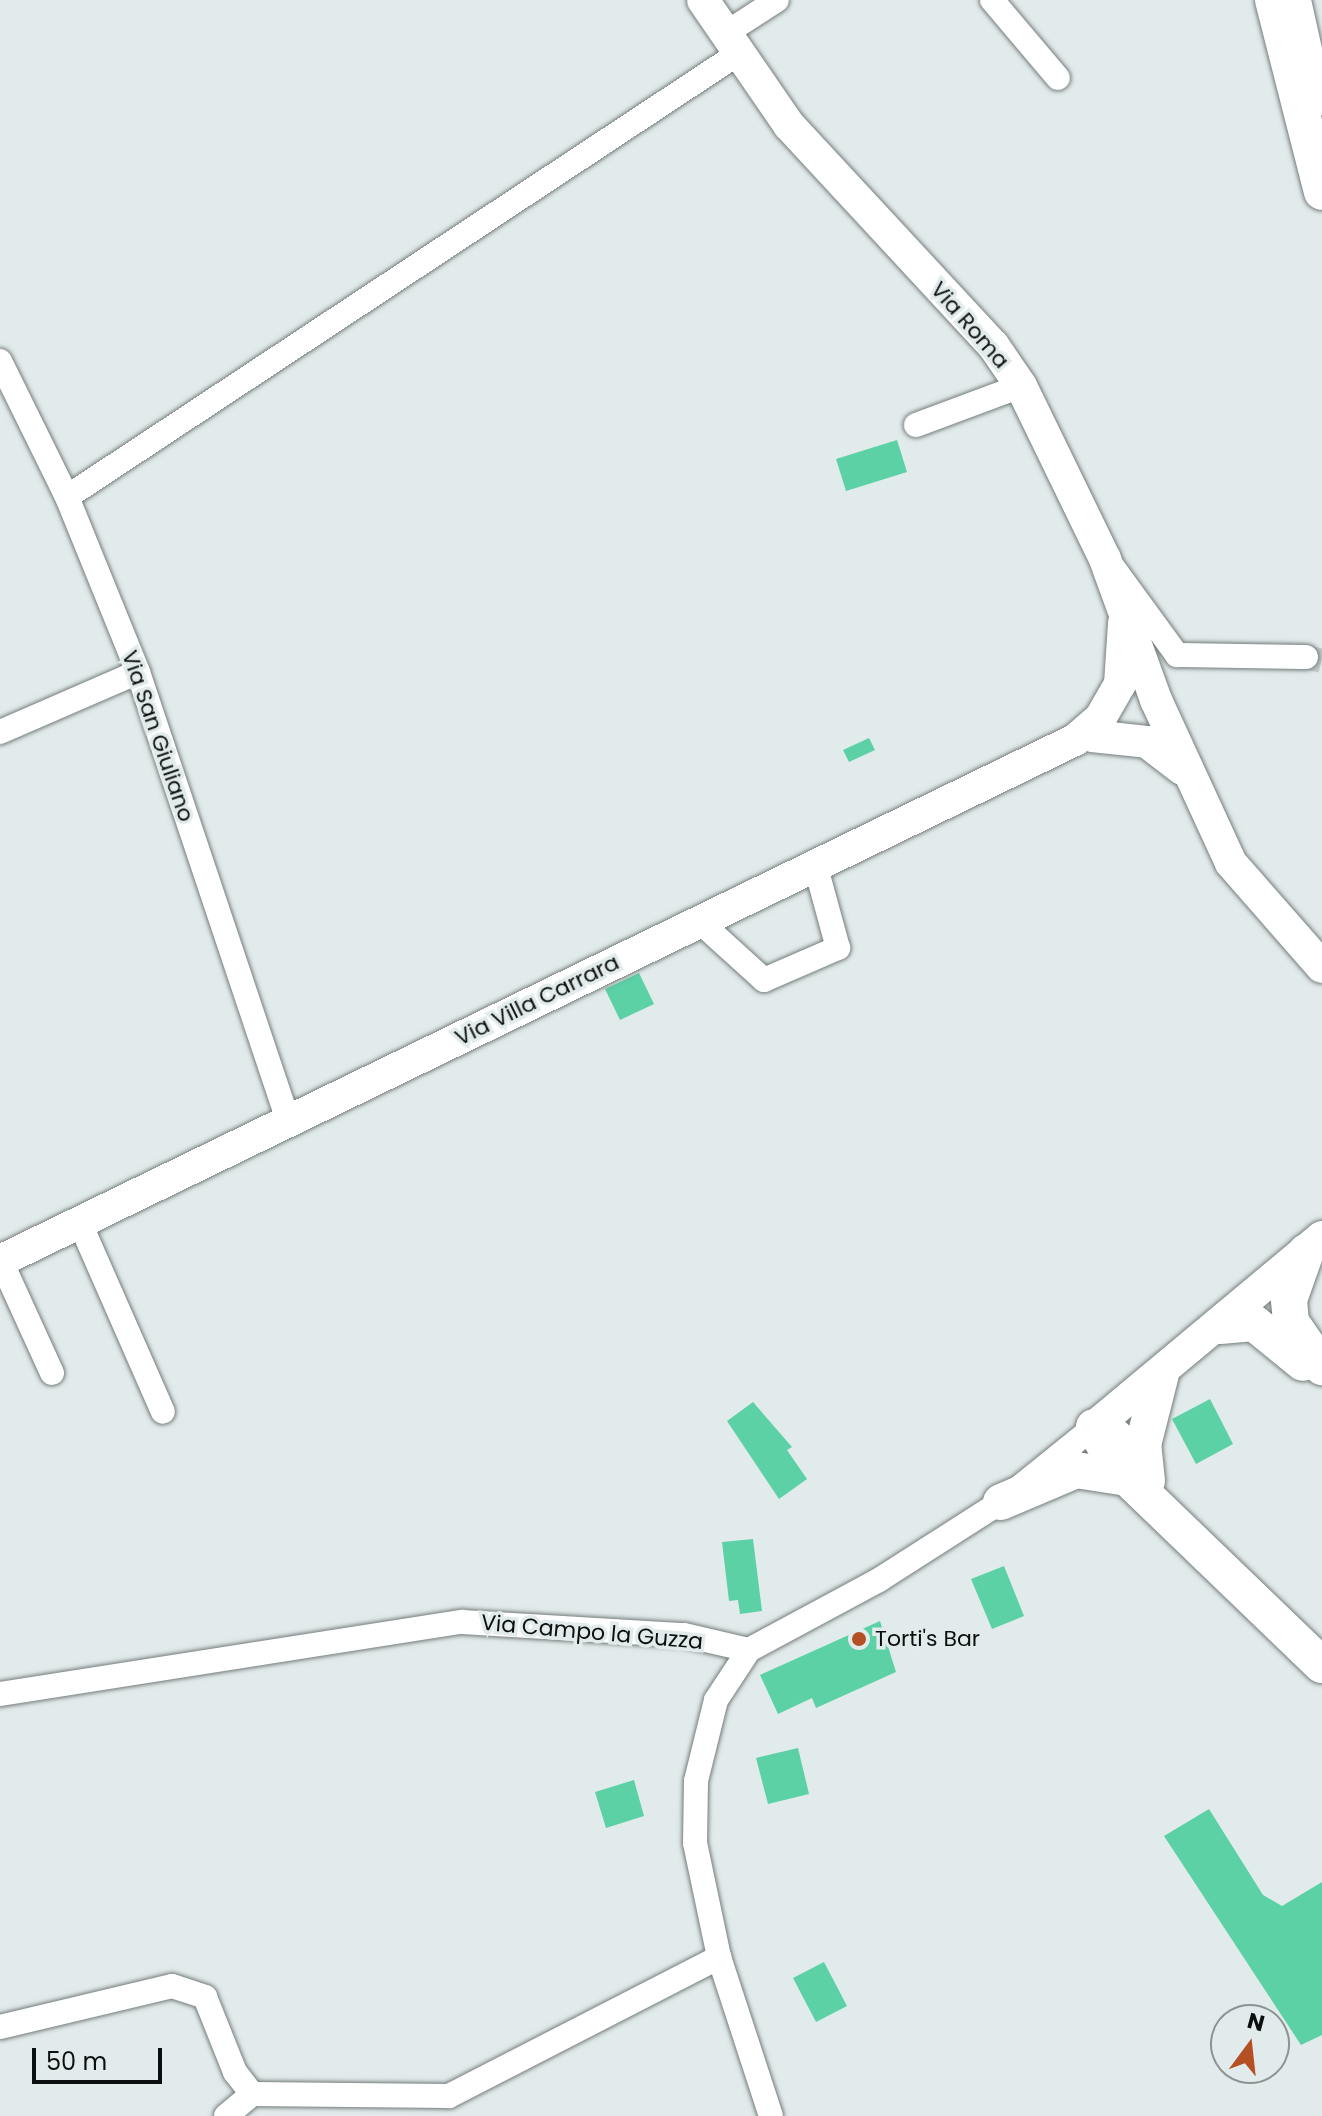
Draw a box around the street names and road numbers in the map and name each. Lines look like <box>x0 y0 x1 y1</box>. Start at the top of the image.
street label: Via Roma <box>925 276 1015 374</box>
street label: Via San Giuliano <box>116 647 200 825</box>
street label: Via Villa Carrara <box>451 949 623 1051</box>
street label: Via Campo la Guzza <box>480 1609 704 1655</box>

